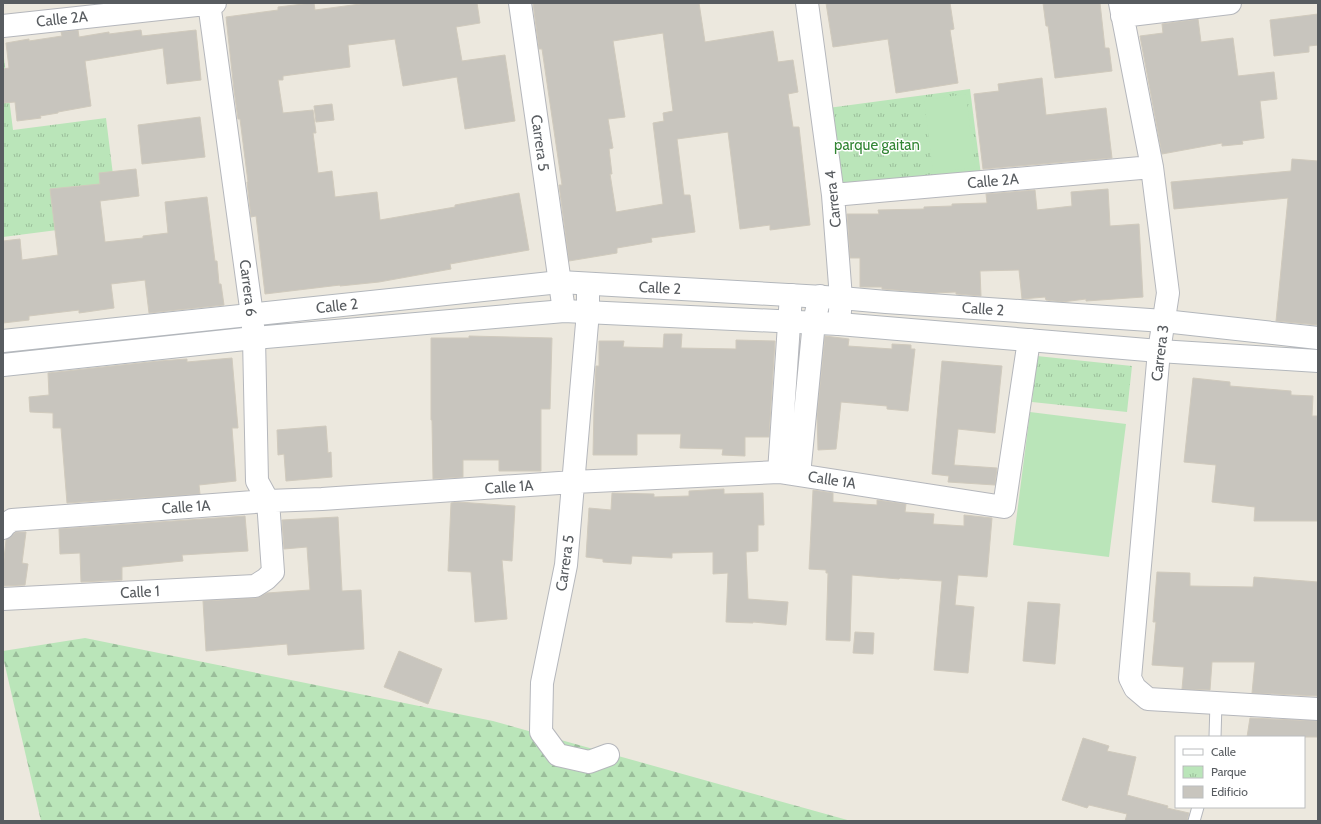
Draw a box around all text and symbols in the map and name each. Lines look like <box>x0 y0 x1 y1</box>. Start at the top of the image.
street label: Calle 2A <box>35 7 89 31</box>
street label: Carrera 5 <box>527 114 553 172</box>
park label: parque gaitan <box>834 136 920 154</box>
street label: Carrera 4 <box>821 169 845 228</box>
street label: Calle 2A <box>967 170 1020 192</box>
street label: Carrera 6 <box>236 259 260 317</box>
street label: Calle 2 <box>638 278 682 298</box>
street label: Calle 2 <box>315 295 359 317</box>
street label: Calle 2 <box>961 299 1005 319</box>
street label: Carrera 3 <box>1148 324 1172 382</box>
street label: Calle 1A <box>807 467 858 493</box>
street label: Calle 1A <box>484 476 535 498</box>
street label: Calle 1A <box>161 496 212 518</box>
street label: Carrera 5 <box>552 534 578 592</box>
street label: Calle 1 <box>120 582 160 602</box>
legend <box>1175 736 1305 808</box>
text: Calle <box>1211 744 1236 759</box>
text: Parque <box>1211 764 1246 779</box>
text: Edificio <box>1211 784 1248 799</box>

